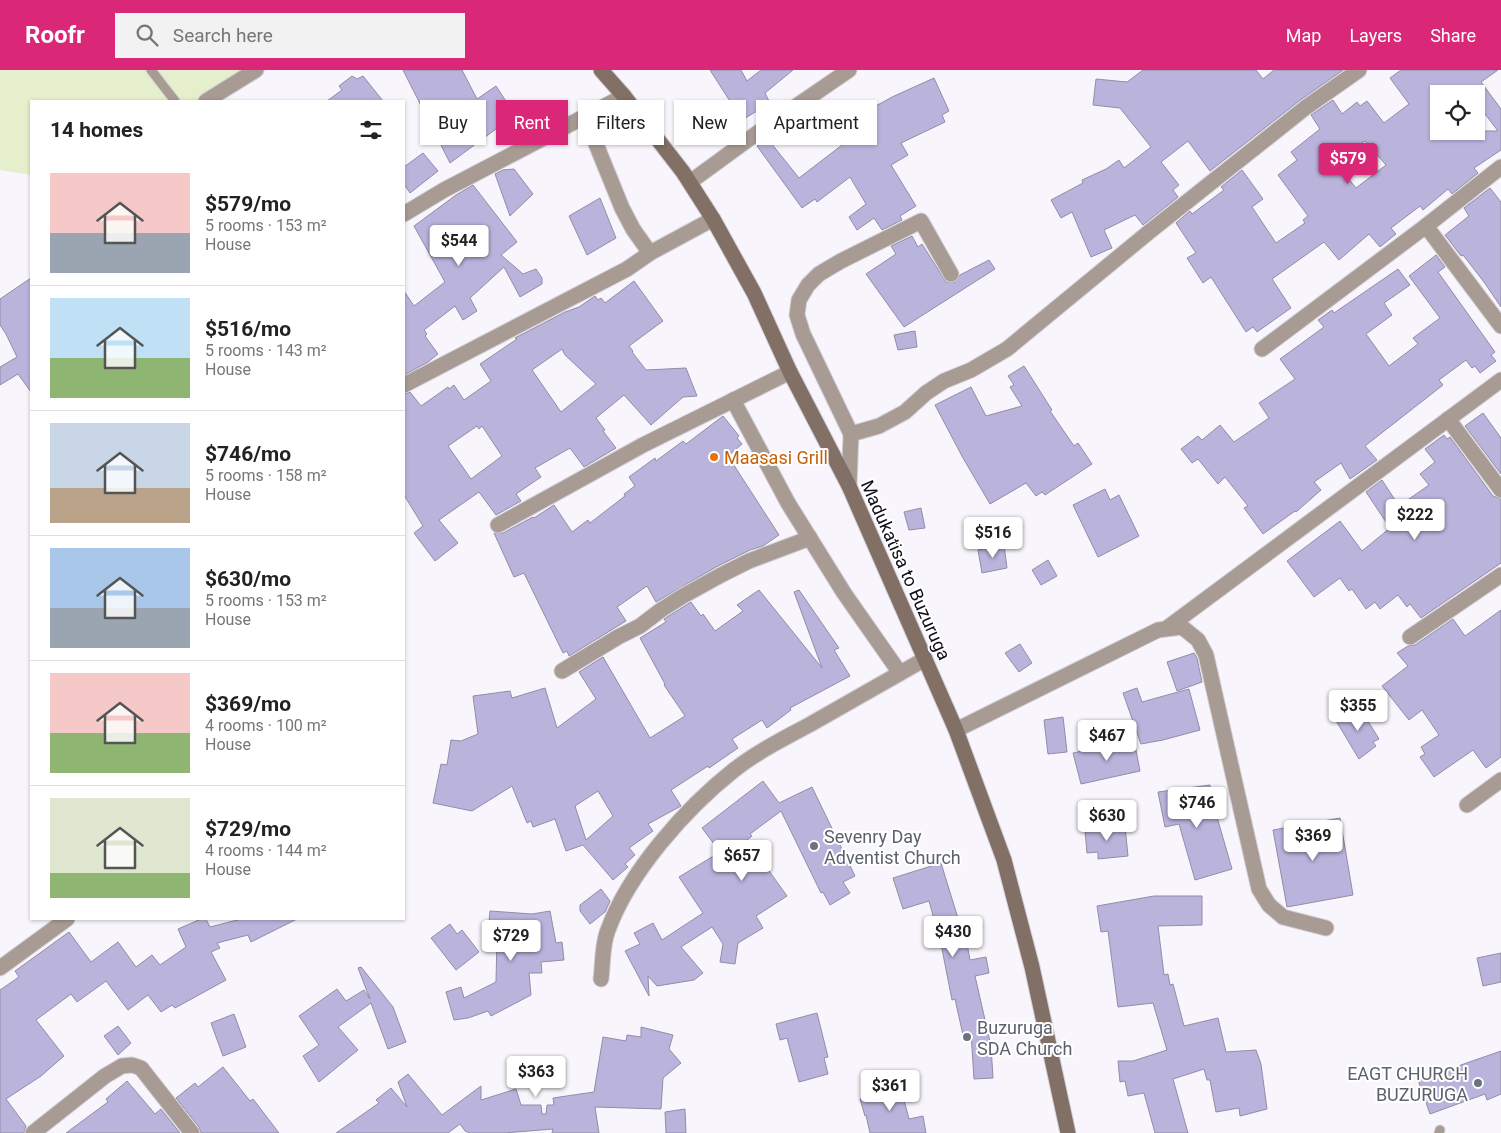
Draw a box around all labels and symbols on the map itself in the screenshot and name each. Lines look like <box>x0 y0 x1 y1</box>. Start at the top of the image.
pin: $579 <box>1318 142 1378 185</box>
pin: $544 <box>429 224 489 267</box>
place label: Maasasi Grill <box>724 447 828 468</box>
marker: Maasasi Grill <box>708 451 720 463</box>
street label: Madukatisa to Buzuruga <box>857 477 955 663</box>
pin: $222 <box>1385 498 1445 541</box>
pin: $516 <box>963 516 1023 559</box>
pin: $355 <box>1328 690 1388 732</box>
pin: $467 <box>1077 720 1137 762</box>
pin: $746 <box>1167 786 1227 829</box>
pin: $630 <box>1077 800 1137 842</box>
pin: $369 <box>1283 820 1343 862</box>
place label: Sevenry Day Adventist Church <box>824 826 961 868</box>
pin: $657 <box>712 840 772 882</box>
marker: Sevenry Day Adventist Church <box>808 840 820 852</box>
pin: $430 <box>923 916 983 958</box>
pin: $729 <box>481 920 541 962</box>
place label: Buzuruga SDA Church <box>977 1017 1072 1059</box>
marker: Buzuruga SDA Church <box>961 1031 973 1043</box>
pin: $363 <box>506 1056 566 1098</box>
place label: EAGT CHURCH BUZURUGA <box>1347 1063 1468 1105</box>
pin: $361 <box>860 1070 920 1112</box>
marker: EAGT CHURCH BUZURUGA <box>1472 1077 1484 1089</box>

